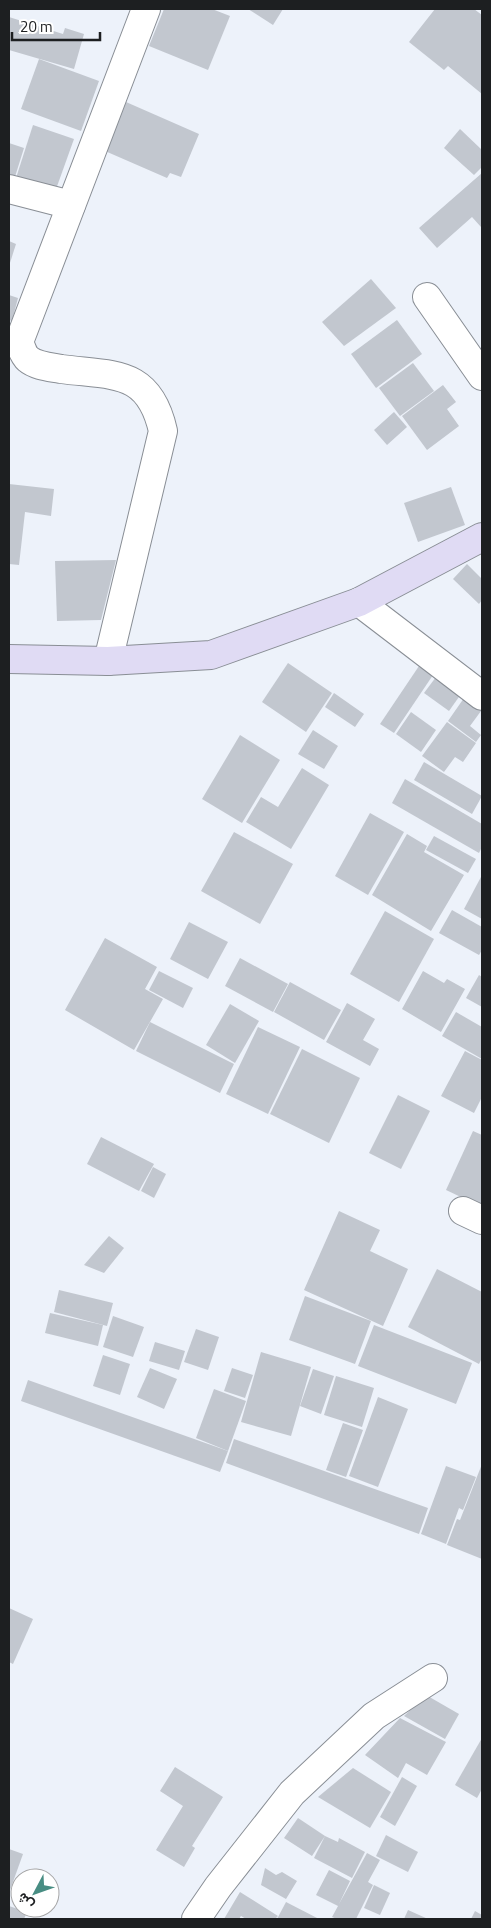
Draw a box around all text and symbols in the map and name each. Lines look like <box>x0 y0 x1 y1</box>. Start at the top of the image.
scale bar <box>12 10 100 42</box>
text: 20 m <box>20 15 53 38</box>
north arrow <box>10 1868 60 1918</box>
text: ش <box>11 1888 38 1915</box>

